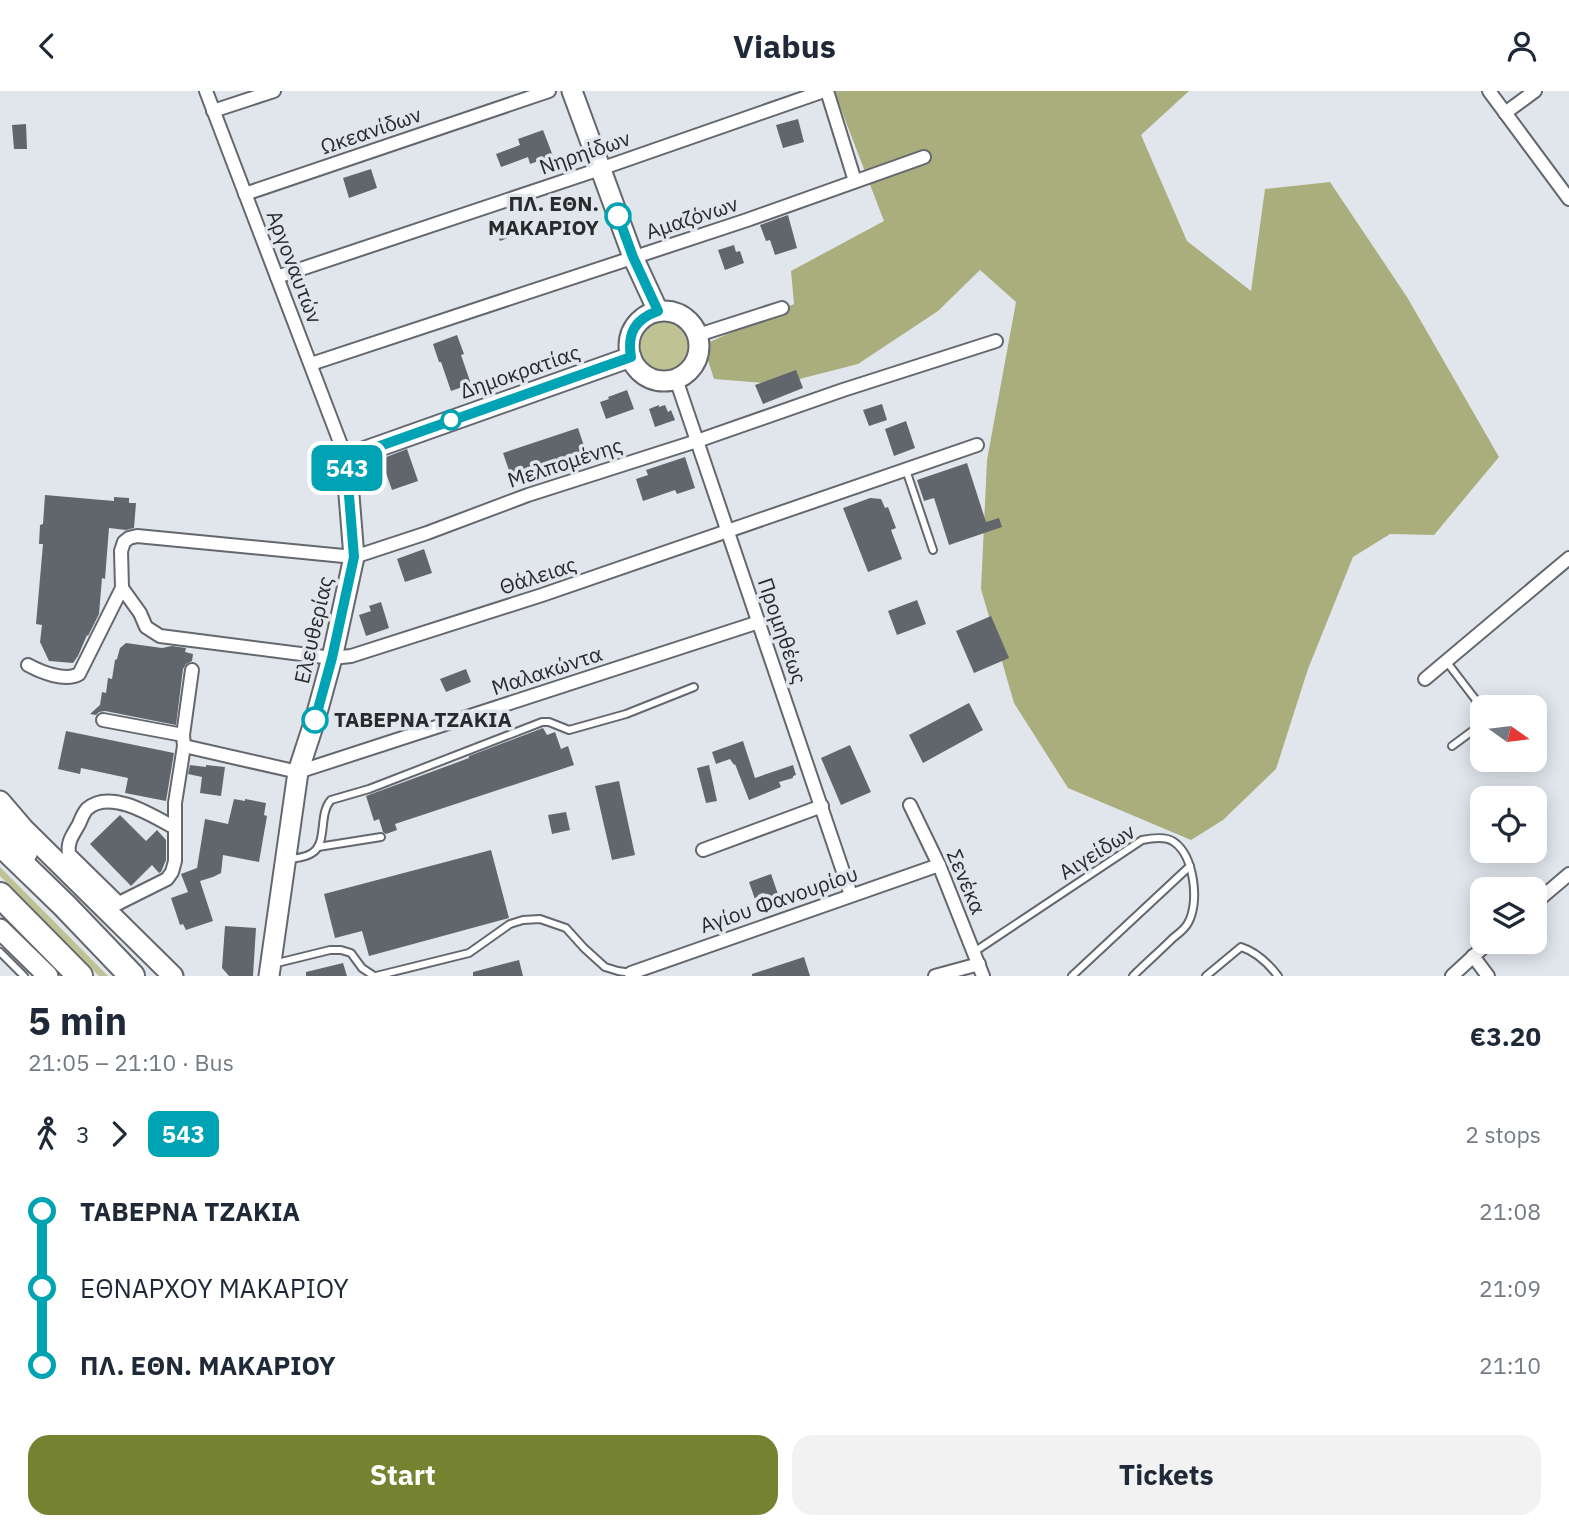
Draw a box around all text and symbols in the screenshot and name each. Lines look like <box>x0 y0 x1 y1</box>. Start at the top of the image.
text: Viabus <box>733 25 836 67</box>
icon: back <box>28 27 66 65</box>
icon: person <box>1503 27 1541 65</box>
street label: Ωκεανίδων <box>316 100 425 160</box>
street label: Νηρηίδων <box>535 123 634 181</box>
place label: ΠΛ. ΕΘΝ. ΜΑΚΑΡΙΟΥ <box>488 189 599 241</box>
street label: Αμαζόνων <box>642 189 742 245</box>
marker: ΠΛ. ΕΘΝ. ΜΑΚΑΡΙΟΥ <box>605 203 631 229</box>
street label: Αργοναυτών <box>261 206 329 327</box>
street label: Δημοκρατίας <box>456 337 583 405</box>
unlabelled marker <box>441 410 461 430</box>
street label: Μελπομένης <box>504 430 626 494</box>
line badge: 543 <box>307 445 387 491</box>
text: 543 <box>325 452 369 484</box>
street label: Θάλειας <box>496 549 580 601</box>
street label: Ελευθερίας <box>287 573 339 686</box>
street label: Προμηθέως <box>752 574 814 687</box>
street label: Μαλακώντα <box>488 639 606 701</box>
north arrow <box>1470 695 1547 772</box>
map controls <box>1470 695 1547 954</box>
place label: ΤΑΒΕΡΝΑ ΤΖΑΚΙΑ <box>334 705 512 733</box>
marker: ΤΑΒΕΡΝΑ ΤΖΑΚΙΑ <box>302 707 328 733</box>
button: locate <box>1470 786 1547 863</box>
street label: Αιγείδων <box>1053 817 1140 885</box>
street label: Σενέκα <box>941 845 993 918</box>
street label: Αγίου Φανουρίου <box>696 859 861 939</box>
button: layers <box>1470 877 1547 954</box>
text: 5 min <box>28 996 127 1045</box>
text: €3.20 <box>1470 1019 1541 1053</box>
text: 21:05 – 21:10 · Bus <box>28 1047 234 1077</box>
icon: walk <box>28 1115 66 1153</box>
icon: forward <box>100 1115 138 1153</box>
text: 543 <box>162 1118 205 1150</box>
text: 3 <box>76 1119 90 1149</box>
text: 2 stops <box>1465 1119 1541 1149</box>
text: ΤΑΒΕΡΝΑ ΤΖΑΚΙΑ <box>80 1194 300 1228</box>
text: 21:08 <box>1479 1196 1541 1226</box>
text: ΕΘΝΑΡΧΟΥ ΜΑΚΑΡΙΟΥ <box>80 1271 349 1305</box>
text: 21:09 <box>1479 1273 1541 1303</box>
text: ΠΛ. ΕΘΝ. ΜΑΚΑΡΙΟΥ <box>80 1348 336 1382</box>
text: 21:10 <box>1479 1350 1541 1380</box>
button: Start <box>28 1435 778 1515</box>
button: Tickets <box>792 1435 1541 1515</box>

